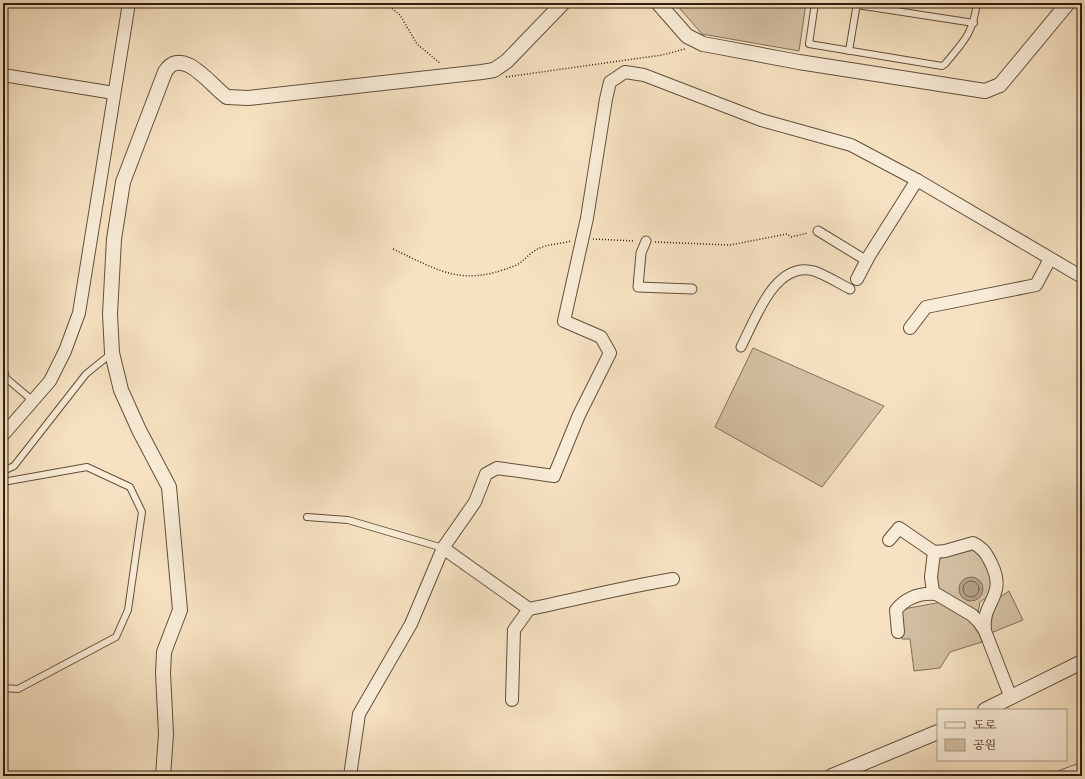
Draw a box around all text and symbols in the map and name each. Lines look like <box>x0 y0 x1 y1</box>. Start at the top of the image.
legend <box>937 709 1067 761</box>
text: 도로 <box>973 718 997 733</box>
text: 공원 <box>973 738 996 753</box>

